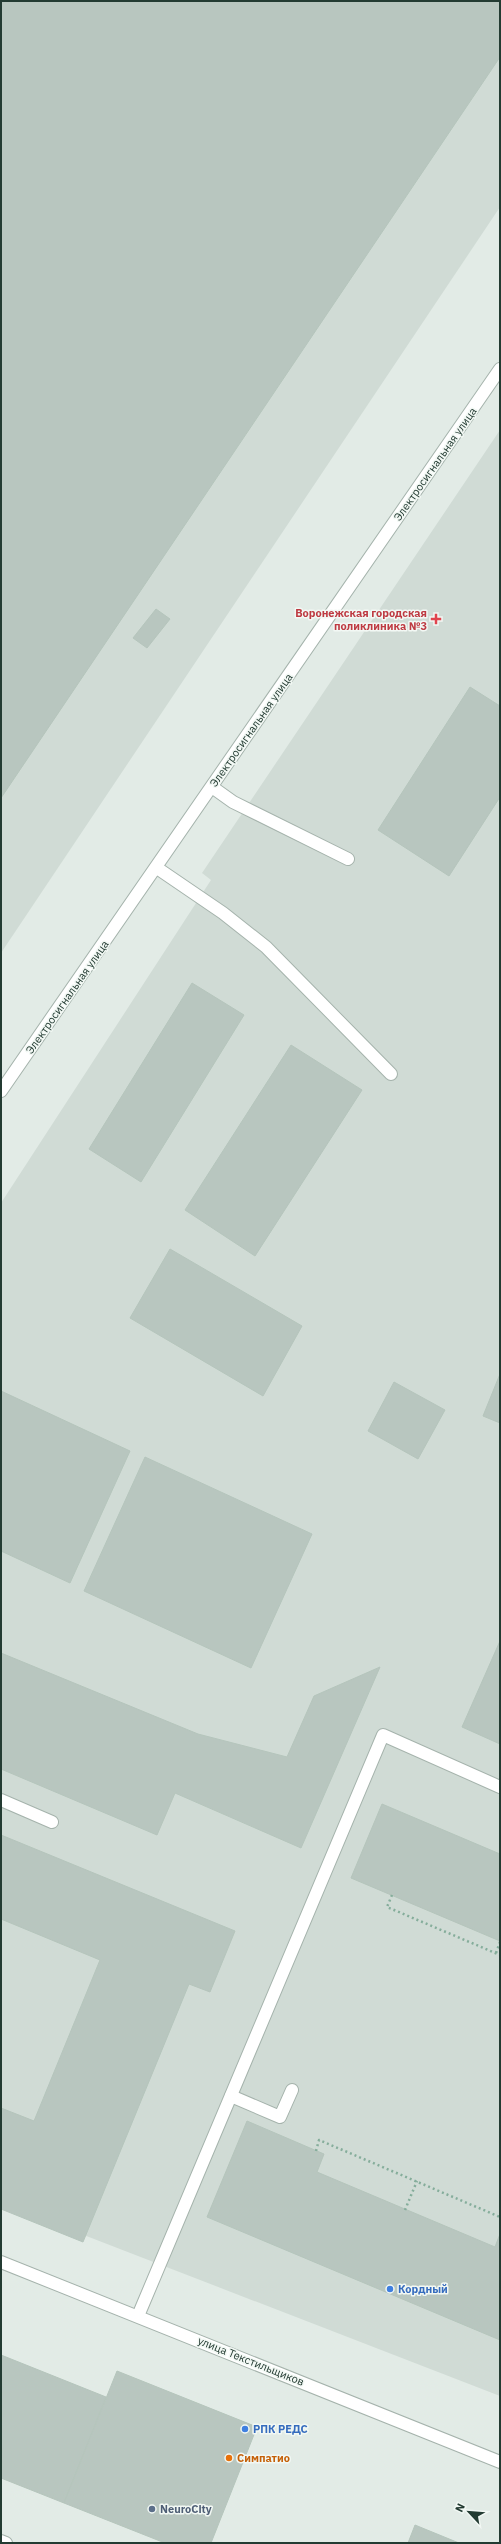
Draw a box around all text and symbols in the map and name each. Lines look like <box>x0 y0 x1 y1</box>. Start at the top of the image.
street label: Электросигнальная улица <box>390 404 480 523</box>
place label: Воронежская городская поликлиника №3 <box>295 606 427 633</box>
marker: Воронежская городская поликлиника №3 <box>430 613 442 625</box>
street label: Электросигнальная улица <box>206 670 296 789</box>
street label: Электросигнальная улица <box>22 937 112 1056</box>
place label: Кордный <box>398 2282 448 2296</box>
marker: Кордный <box>385 2284 395 2294</box>
street label: улица Текстильщиков <box>196 2333 306 2389</box>
place label: РПК РЕДС <box>253 2422 308 2436</box>
marker: РПК РЕДС <box>240 2424 250 2434</box>
place label: Симпатио <box>237 2451 290 2465</box>
marker: Симпатио <box>224 2453 234 2463</box>
north arrow <box>449 2492 489 2532</box>
text: N <box>452 2501 468 2514</box>
place label: NeuroCity <box>160 2502 212 2516</box>
marker: NeuroCity <box>147 2504 157 2514</box>

